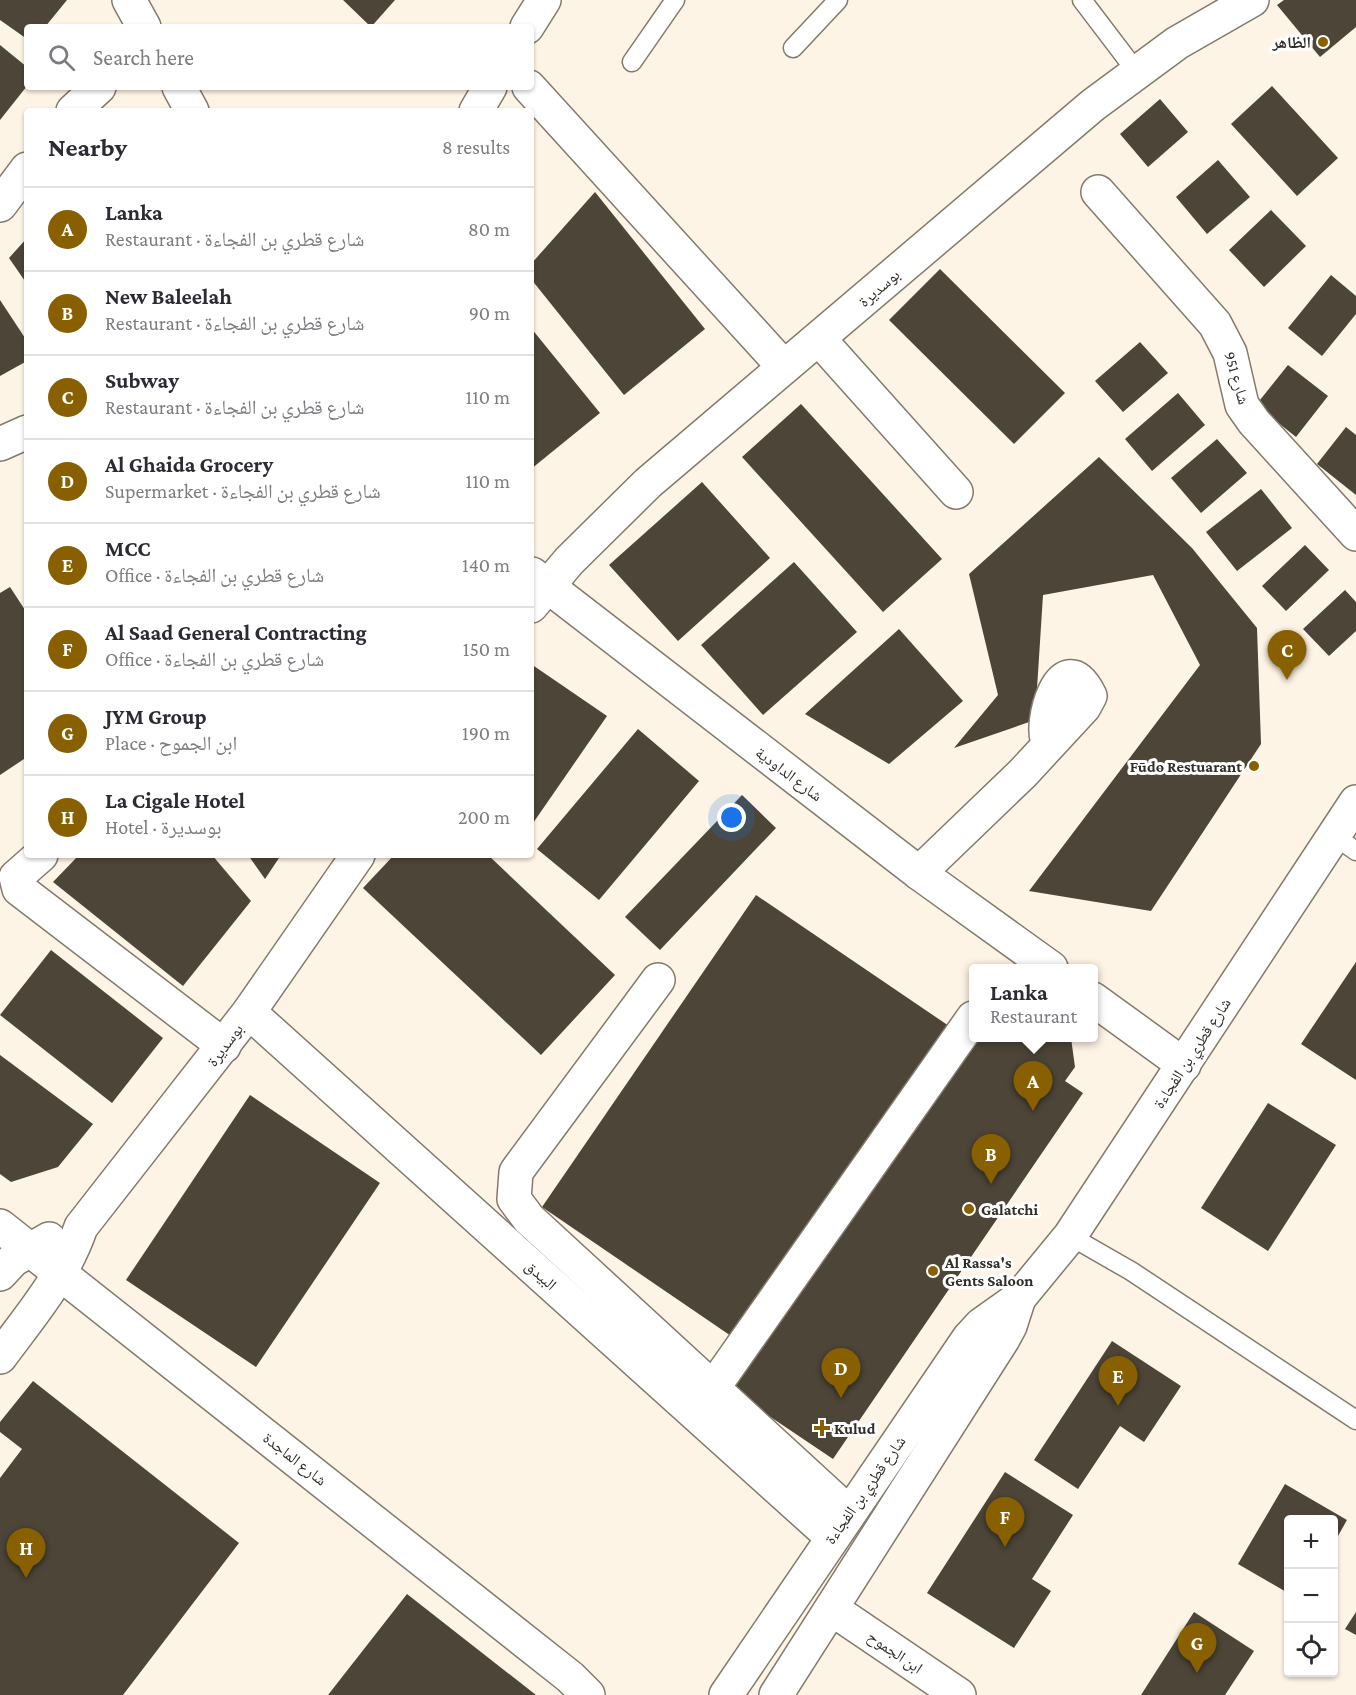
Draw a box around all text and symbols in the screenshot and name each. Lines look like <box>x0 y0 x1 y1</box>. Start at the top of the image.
search box <box>24 24 534 90</box>
place label: الظاهر <box>1272 34 1311 51</box>
marker: الظاهر <box>1316 35 1330 49</box>
icon: search <box>45 41 78 74</box>
text: Search here <box>93 45 194 70</box>
text: Nearby <box>48 133 127 162</box>
text: 8 results <box>442 136 510 158</box>
text: Lanka <box>105 200 163 225</box>
text: A <box>62 218 73 240</box>
text: 80 m <box>468 218 510 240</box>
text: Restaurant · شارع قطري بن الفجاءة <box>105 228 364 250</box>
street label: بوسديرة <box>855 266 904 311</box>
text: New Baleelah <box>105 284 232 309</box>
text: B <box>62 302 73 324</box>
text: 90 m <box>469 302 510 324</box>
text: Restaurant · شارع قطري بن الفجاءة <box>105 312 364 334</box>
street label: شارع 951 <box>1219 350 1253 407</box>
text: Subway <box>105 368 179 393</box>
text: C <box>61 386 74 408</box>
text: 110 m <box>466 386 510 408</box>
text: Restaurant · شارع قطري بن الفجاءة <box>105 396 364 418</box>
text: Al Ghaida Grocery <box>105 452 273 477</box>
text: D <box>61 470 74 492</box>
text: 110 m <box>466 470 510 492</box>
text: Supermarket · شارع قطري بن الفجاءة <box>105 480 381 502</box>
text: MCC <box>105 536 151 561</box>
text: E <box>62 554 73 576</box>
text: 140 m <box>462 554 510 576</box>
text: Office · شارع قطري بن الفجاءة <box>105 564 324 586</box>
text: Al Saad General Contracting <box>105 620 367 645</box>
pin: C <box>1268 630 1306 680</box>
text: F <box>62 638 73 660</box>
text: 150 m <box>463 638 510 660</box>
text: Office · شارع قطري بن الفجاءة <box>105 648 324 670</box>
text: JYM Group <box>105 704 207 729</box>
text: G <box>61 722 74 744</box>
text: 190 m <box>462 722 510 744</box>
text: Place · ابن الجموح <box>105 732 237 754</box>
street label: شارع الداودية <box>751 743 826 806</box>
place label: Fūdo Restuarant <box>1130 758 1242 775</box>
marker: Fūdo Restuarant <box>1247 759 1261 773</box>
text: La Cigale Hotel <box>105 788 245 813</box>
your location <box>717 803 746 832</box>
text: H <box>61 806 74 828</box>
text: 200 m <box>458 806 510 828</box>
text: Hotel · بوسديرة <box>105 816 222 838</box>
popup <box>969 964 1098 1042</box>
text: Lanka <box>990 980 1048 1005</box>
street label: شارع قطري بن الفجاءة <box>1150 995 1237 1113</box>
text: Restaurant <box>990 1005 1077 1027</box>
street label: بوسديرة <box>204 1021 247 1070</box>
pin: A <box>1014 1062 1052 1111</box>
pin: B <box>972 1134 1010 1184</box>
place label: Galatchi <box>981 1201 1038 1218</box>
marker: Galatchi <box>962 1202 976 1216</box>
place label: Al Rassa's Gents Saloon <box>944 1254 1033 1289</box>
street label: البيدق <box>521 1257 560 1295</box>
marker: Al Rassa's Gents Saloon <box>926 1264 940 1278</box>
pin: D <box>822 1348 860 1398</box>
pin: E <box>1098 1356 1138 1406</box>
place label: Kulud <box>834 1420 876 1437</box>
marker: Kulud <box>815 1421 829 1435</box>
street label: شارع الماجدة <box>259 1429 330 1491</box>
street label: شارع قطري بن الفجاءة <box>821 1433 912 1550</box>
pin: F <box>986 1498 1024 1547</box>
map controls <box>1284 1515 1338 1677</box>
button: + <box>1284 1515 1338 1569</box>
pin: H <box>6 1528 46 1578</box>
button: − <box>1284 1569 1338 1623</box>
button: locate <box>1284 1623 1338 1677</box>
pin: G <box>1178 1624 1216 1673</box>
street label: ابن الجموح <box>863 1627 926 1678</box>

